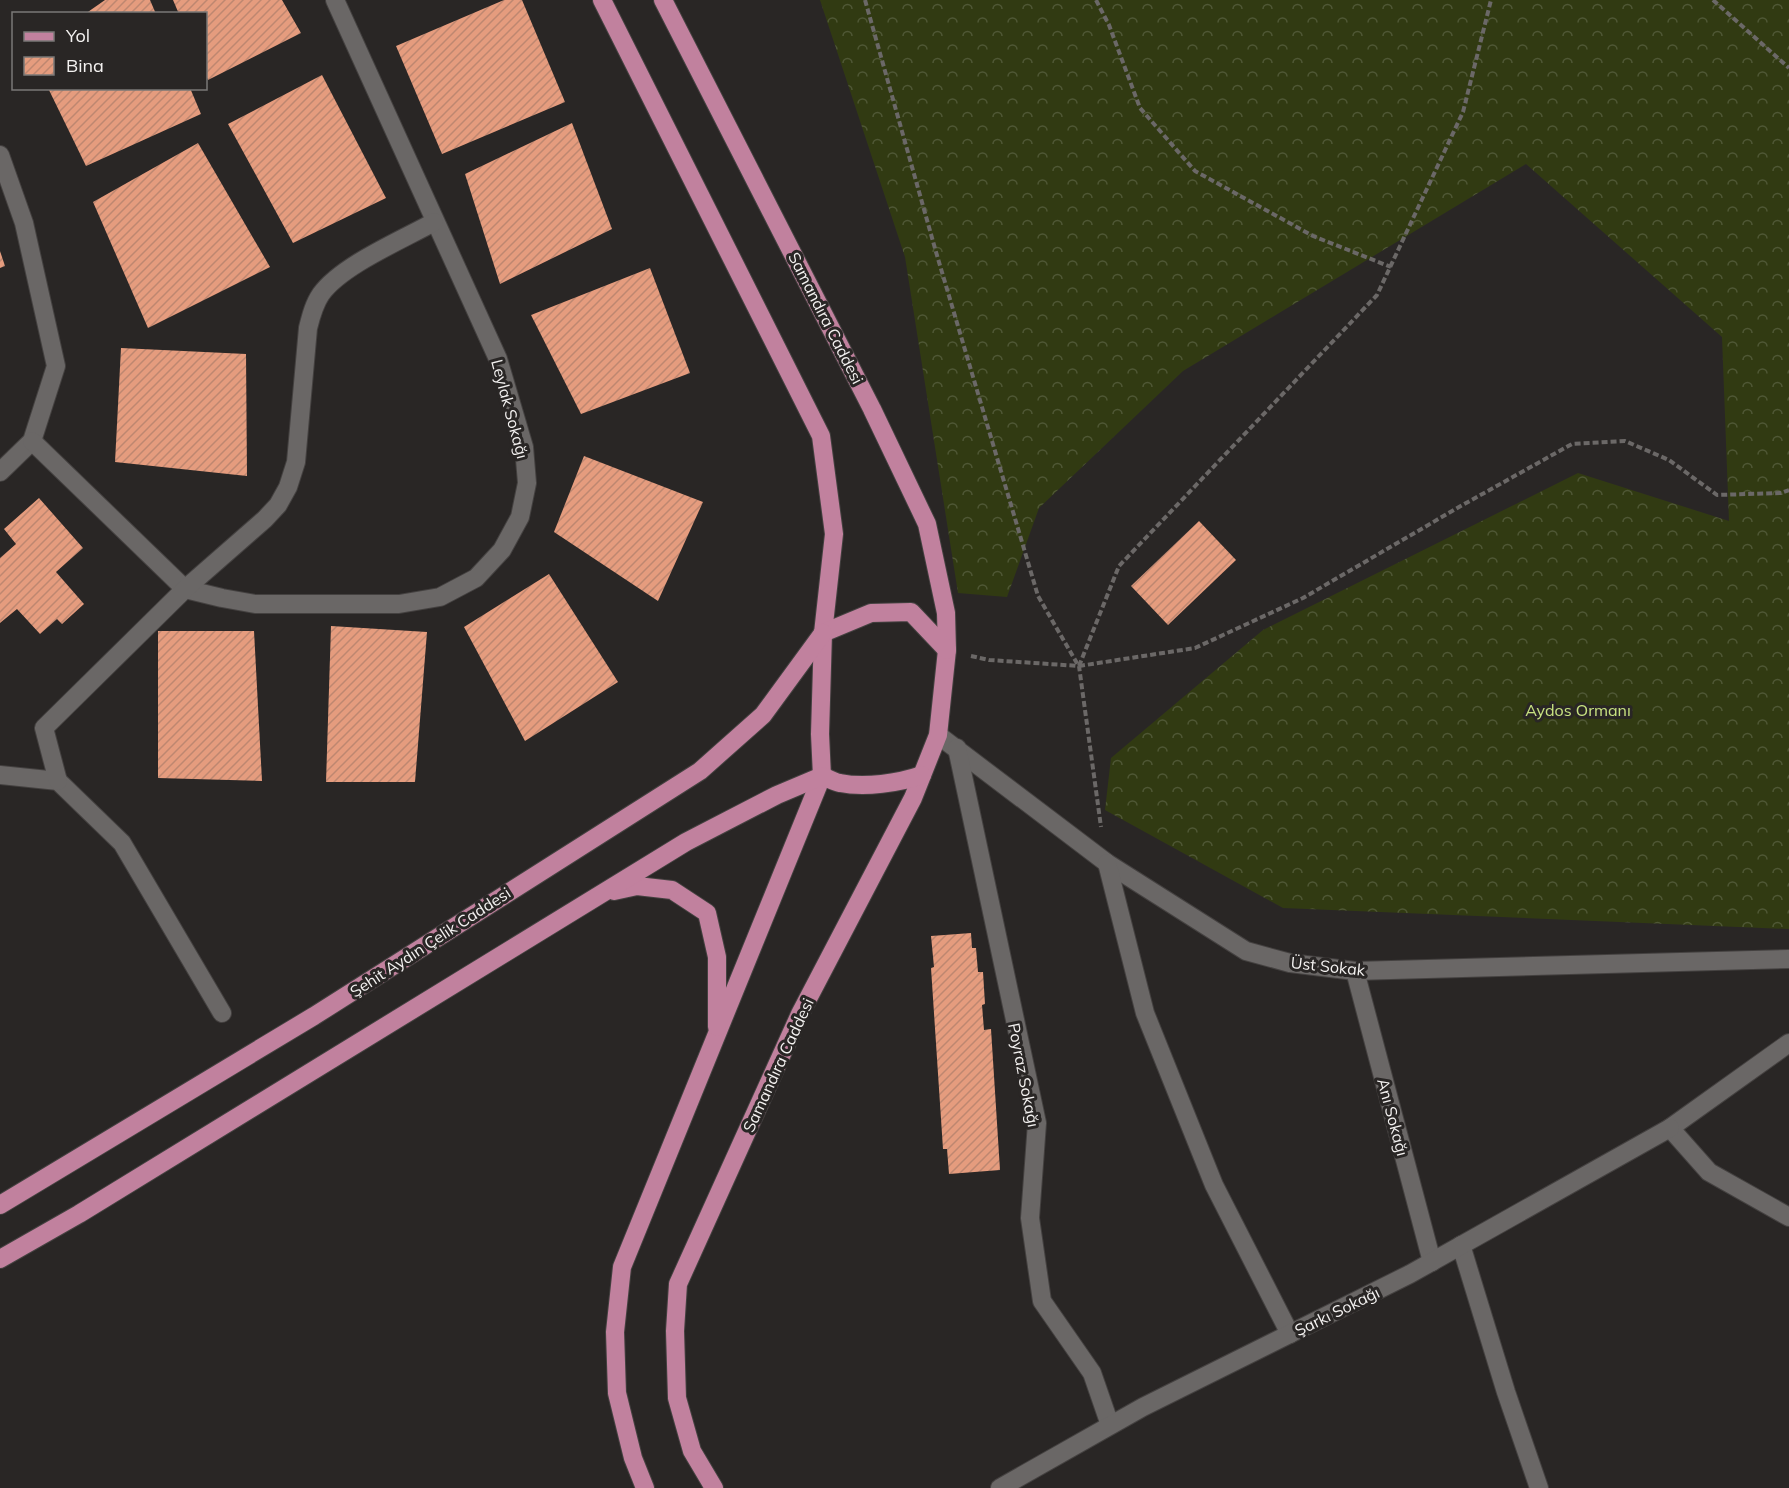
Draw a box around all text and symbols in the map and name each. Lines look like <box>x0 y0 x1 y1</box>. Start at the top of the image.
legend <box>12 12 207 90</box>
text: Yol <box>65 24 90 47</box>
text: Bina <box>66 54 104 77</box>
street label: Samandıra Caddesi <box>784 249 868 387</box>
street label: Leylak Sokağı <box>487 357 533 461</box>
park label: Aydos Ormanı <box>1525 700 1631 720</box>
street label: Şehit Aydın Çelik Caddesi <box>346 883 514 1001</box>
street label: Üst Sokak <box>1290 952 1367 980</box>
street label: Samandıra Caddesi <box>738 995 818 1135</box>
street label: Poyraz Sokağı <box>1004 1021 1044 1129</box>
street label: Anı Sokağı <box>1373 1076 1413 1158</box>
street label: Şarkı Sokağı <box>1291 1282 1383 1340</box>

